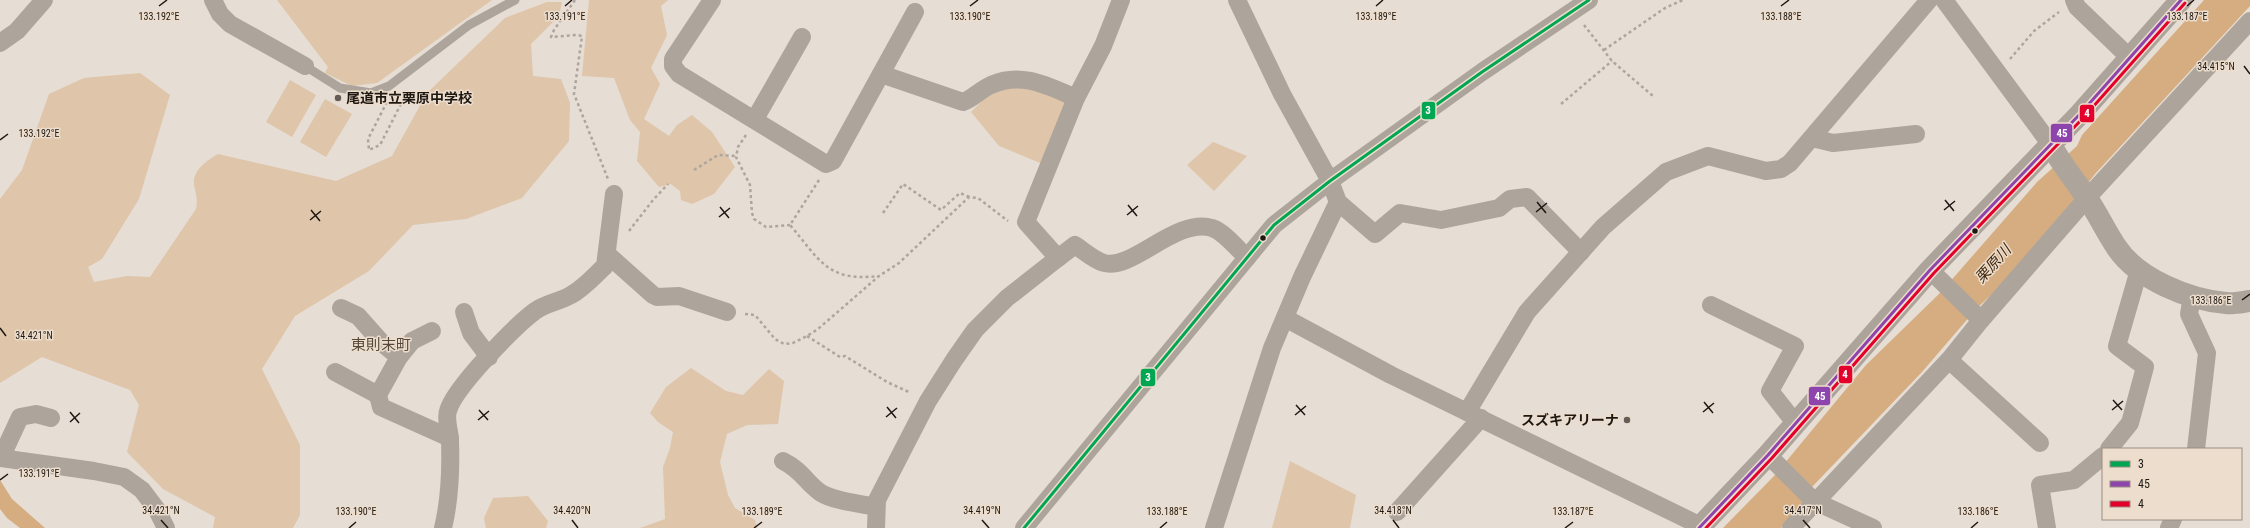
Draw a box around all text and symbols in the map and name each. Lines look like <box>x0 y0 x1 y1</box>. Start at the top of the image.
text: 133.192°E <box>139 11 180 22</box>
text: 133.191°E <box>545 11 586 22</box>
text: 133.190°E <box>950 11 991 22</box>
text: 133.189°E <box>1356 11 1397 22</box>
text: 133.188°E <box>1761 11 1802 22</box>
text: 133.187°E <box>2167 11 2208 22</box>
text: 34.415°N <box>2197 61 2235 72</box>
place label: 尾道市立栗原中学校 <box>346 90 472 106</box>
marker: 尾道市立栗原中学校 <box>333 93 343 103</box>
line badge: 3 <box>1421 101 1436 120</box>
text: 3 <box>1425 104 1431 117</box>
line badge: 4 <box>2079 104 2095 123</box>
text: 4 <box>2084 107 2090 120</box>
line badge: 45 <box>2050 123 2073 143</box>
text: 45 <box>2056 127 2068 140</box>
text: 133.192°E <box>19 128 60 139</box>
unlabelled marker <box>1970 226 1980 236</box>
unlabelled marker <box>1258 233 1268 243</box>
water label: 栗原川 <box>1971 240 2016 287</box>
text: 133.186°E <box>2191 295 2232 306</box>
text: 34.421°N <box>15 330 53 341</box>
district label: 東則末町 <box>351 336 411 354</box>
line badge: 4 <box>1838 365 1853 384</box>
line badge: 3 <box>1140 368 1156 387</box>
text: 4 <box>1842 368 1848 381</box>
text: 3 <box>1145 371 1151 384</box>
line badge: 45 <box>1808 386 1831 406</box>
text: 45 <box>1814 390 1826 403</box>
place label: スズキアリーナ <box>1521 412 1619 428</box>
marker: スズキアリーナ <box>1622 415 1632 425</box>
legend <box>2102 448 2242 520</box>
text: 3 <box>2138 457 2144 471</box>
text: 133.191°E <box>19 468 60 479</box>
text: 45 <box>2138 477 2150 491</box>
text: 4 <box>2138 497 2144 511</box>
text: 34.421°N <box>142 505 180 516</box>
text: 34.420°N <box>553 505 591 516</box>
text: 34.419°N <box>963 505 1001 516</box>
text: 34.418°N <box>1374 505 1412 516</box>
text: 34.417°N <box>1784 505 1822 516</box>
text: 133.190°E <box>336 506 377 517</box>
text: 133.189°E <box>742 506 783 517</box>
text: 133.188°E <box>1147 506 1188 517</box>
text: 133.187°E <box>1553 506 1594 517</box>
text: 133.186°E <box>1958 506 1999 517</box>

